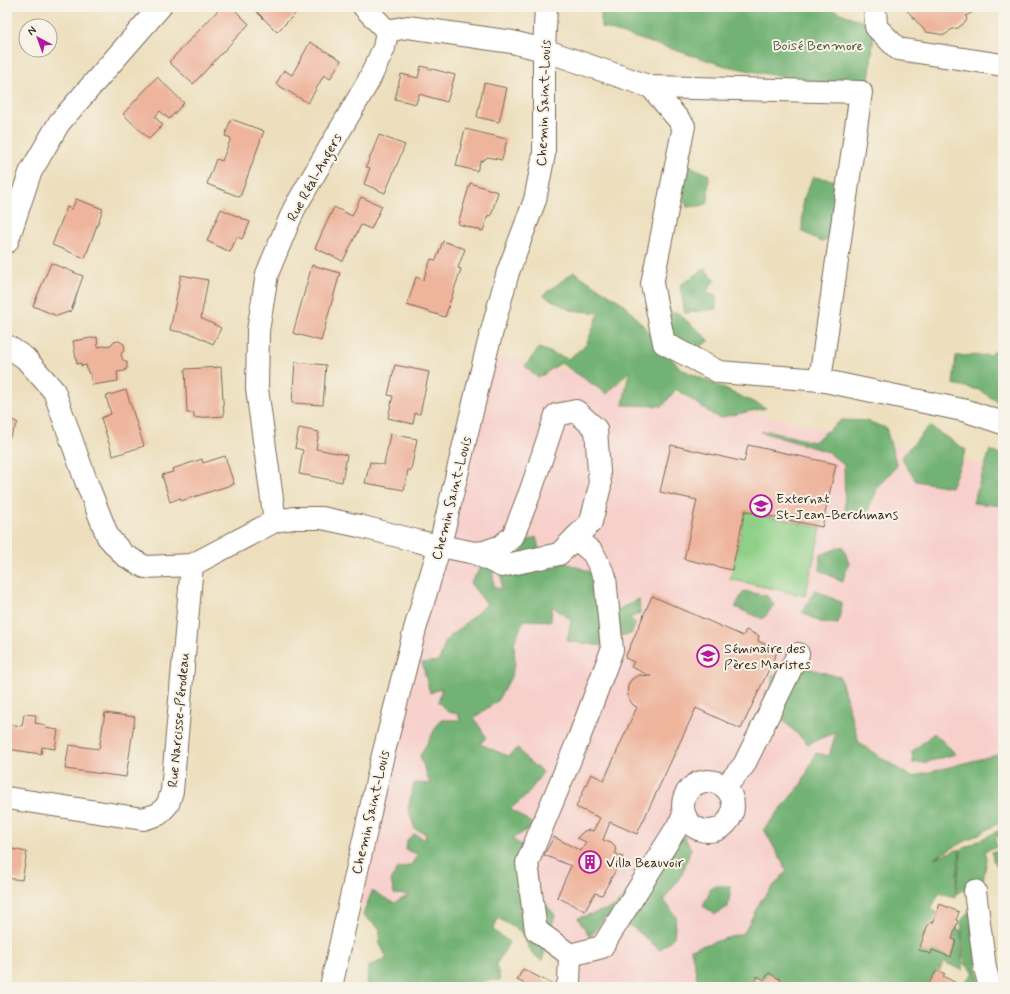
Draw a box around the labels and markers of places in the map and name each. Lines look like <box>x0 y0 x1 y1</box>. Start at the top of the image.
place label: Externat St-Jean-Berchmans <box>776 490 899 524</box>
school or university icon: Externat St-Jean-Berchmans <box>748 493 774 519</box>
place label: Séminaire des Pères Maristes <box>724 640 811 674</box>
school or university icon: Séminaire des Pères Maristes <box>695 643 721 669</box>
building icon: Villa Beauvoir <box>577 849 603 875</box>
place label: Villa Beauvoir <box>606 854 684 872</box>

